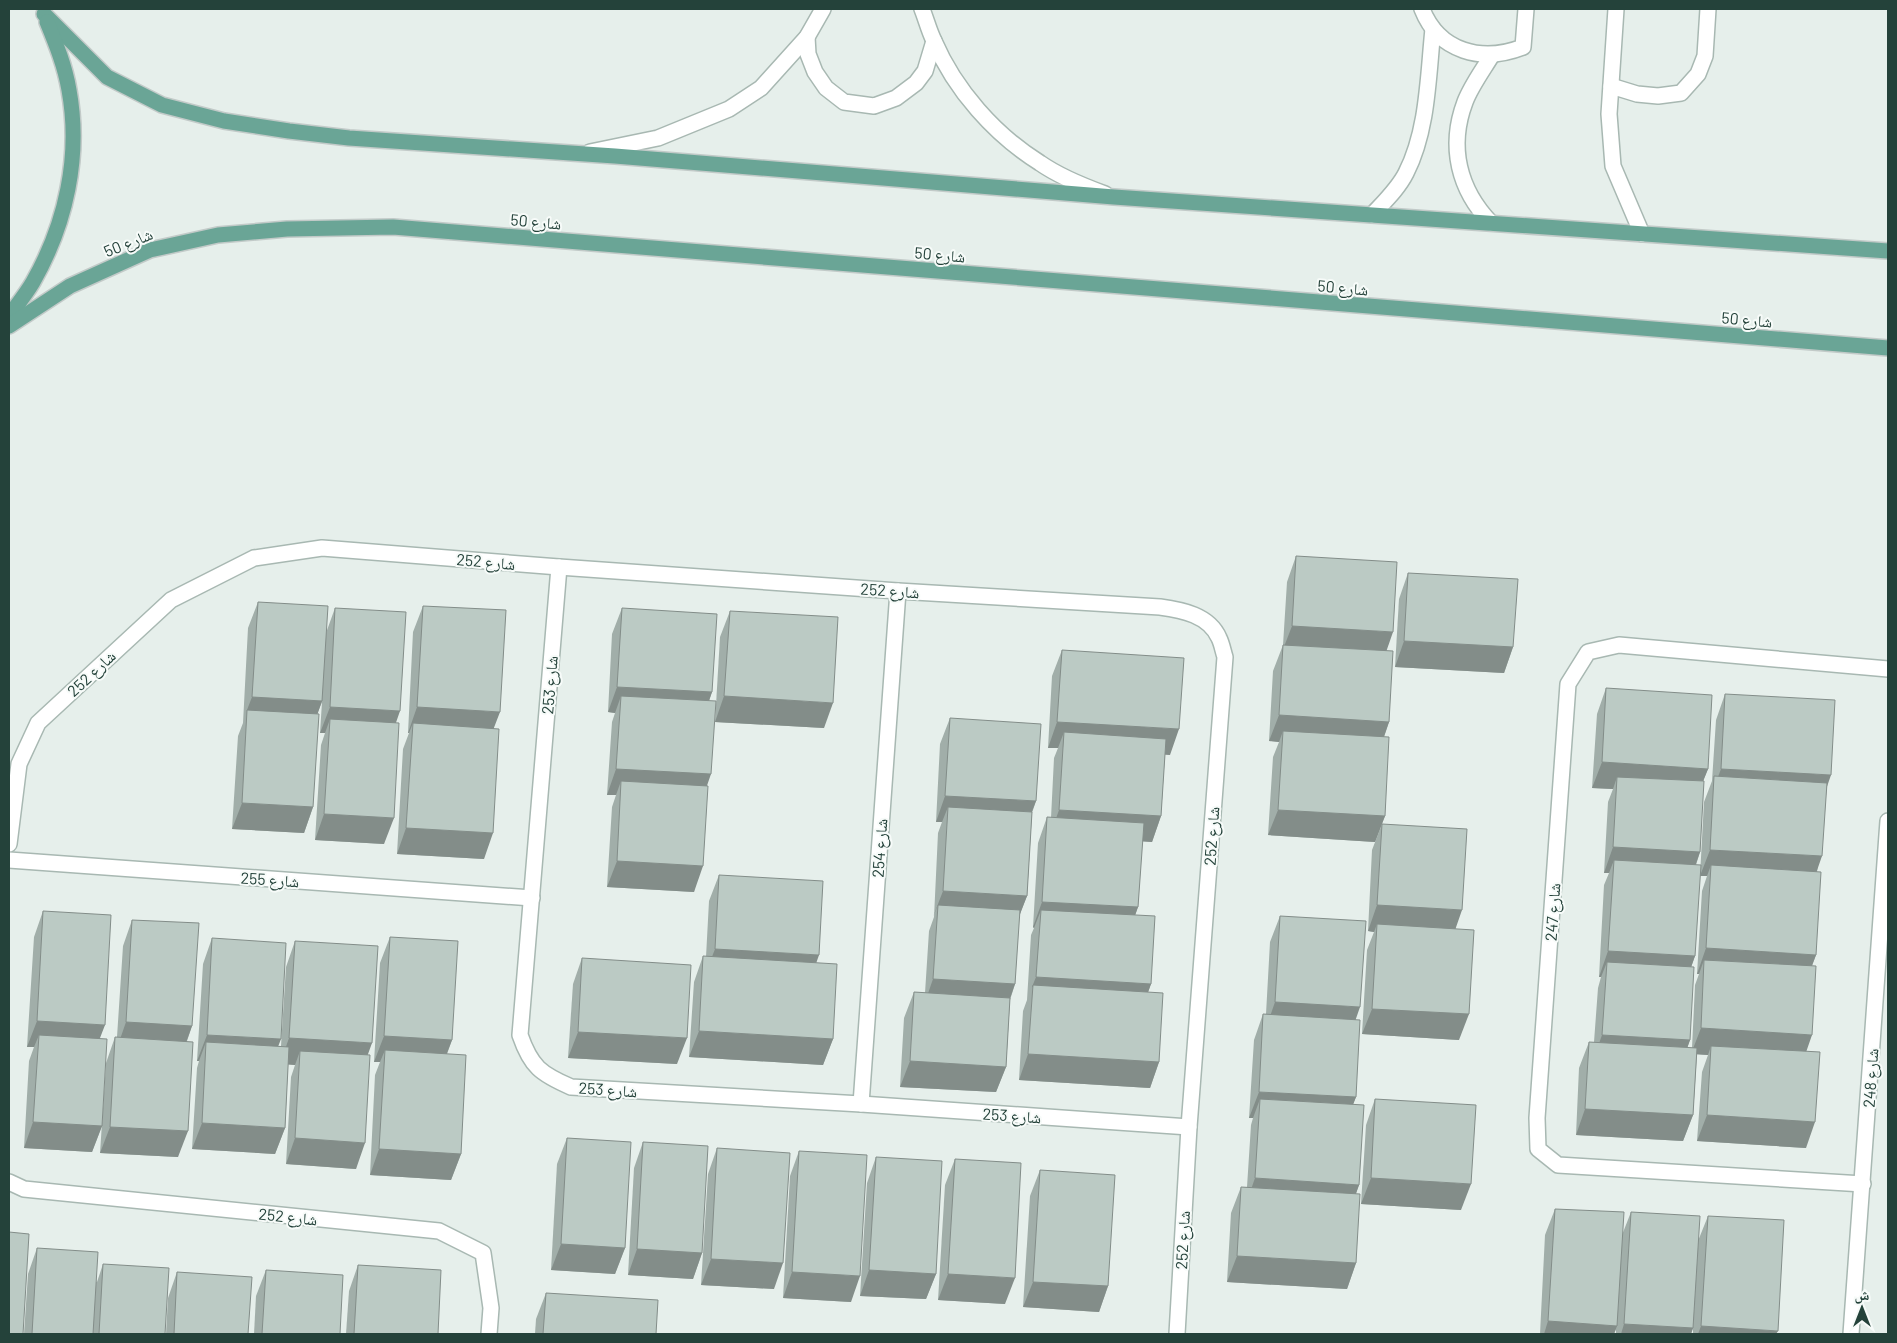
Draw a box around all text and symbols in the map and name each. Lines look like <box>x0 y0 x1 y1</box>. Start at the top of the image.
street label: شارع 50 <box>510 209 562 235</box>
street label: شارع 50 <box>101 224 156 262</box>
street label: شارع 50 <box>914 242 966 268</box>
street label: شارع 50 <box>1317 275 1369 301</box>
street label: شارع 50 <box>1721 307 1773 333</box>
street label: شارع 252 <box>456 549 516 575</box>
street label: شارع 252 <box>860 578 920 604</box>
street label: شارع 252 <box>63 646 120 702</box>
street label: شارع 253 <box>537 655 563 715</box>
street label: شارع 252 <box>1199 806 1225 866</box>
street label: شارع 254 <box>867 818 893 878</box>
street label: شارع 255 <box>240 867 300 893</box>
street label: شارع 247 <box>1540 882 1565 942</box>
street label: شارع 248 <box>1858 1048 1884 1108</box>
street label: شارع 253 <box>578 1077 638 1103</box>
street label: شارع 253 <box>982 1103 1042 1129</box>
street label: شارع 252 <box>257 1203 318 1231</box>
street label: شارع 252 <box>1171 1210 1195 1270</box>
north arrow <box>1837 1283 1887 1333</box>
text: ش <box>1855 1286 1870 1304</box>

